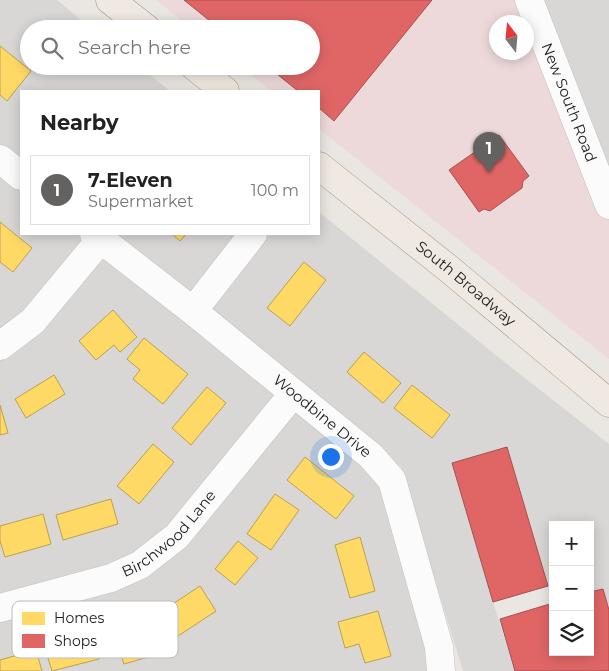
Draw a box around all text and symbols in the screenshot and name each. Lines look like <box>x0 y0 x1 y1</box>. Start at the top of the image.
north arrow <box>489 15 534 60</box>
search box <box>20 20 320 75</box>
icon: search <box>38 34 66 62</box>
text: Search here <box>78 36 191 59</box>
street label: New South Road <box>538 40 601 165</box>
text: Nearby <box>40 110 119 135</box>
pin: 1 <box>473 132 505 173</box>
text: 7-Eleven <box>88 169 173 192</box>
text: 1 <box>54 181 60 200</box>
text: 100 m <box>251 181 299 200</box>
text: Supermarket <box>88 192 194 211</box>
street label: South Broadway <box>412 236 521 330</box>
street label: Woodbine Drive <box>269 370 376 462</box>
your location <box>318 444 344 470</box>
street label: Birchwood Lane <box>119 486 220 581</box>
map controls <box>549 521 594 656</box>
button: + <box>549 521 594 566</box>
button: − <box>549 566 594 611</box>
legend <box>12 601 178 658</box>
text: Homes <box>54 609 104 627</box>
button: layers <box>549 611 594 656</box>
text: Shops <box>54 632 97 650</box>

